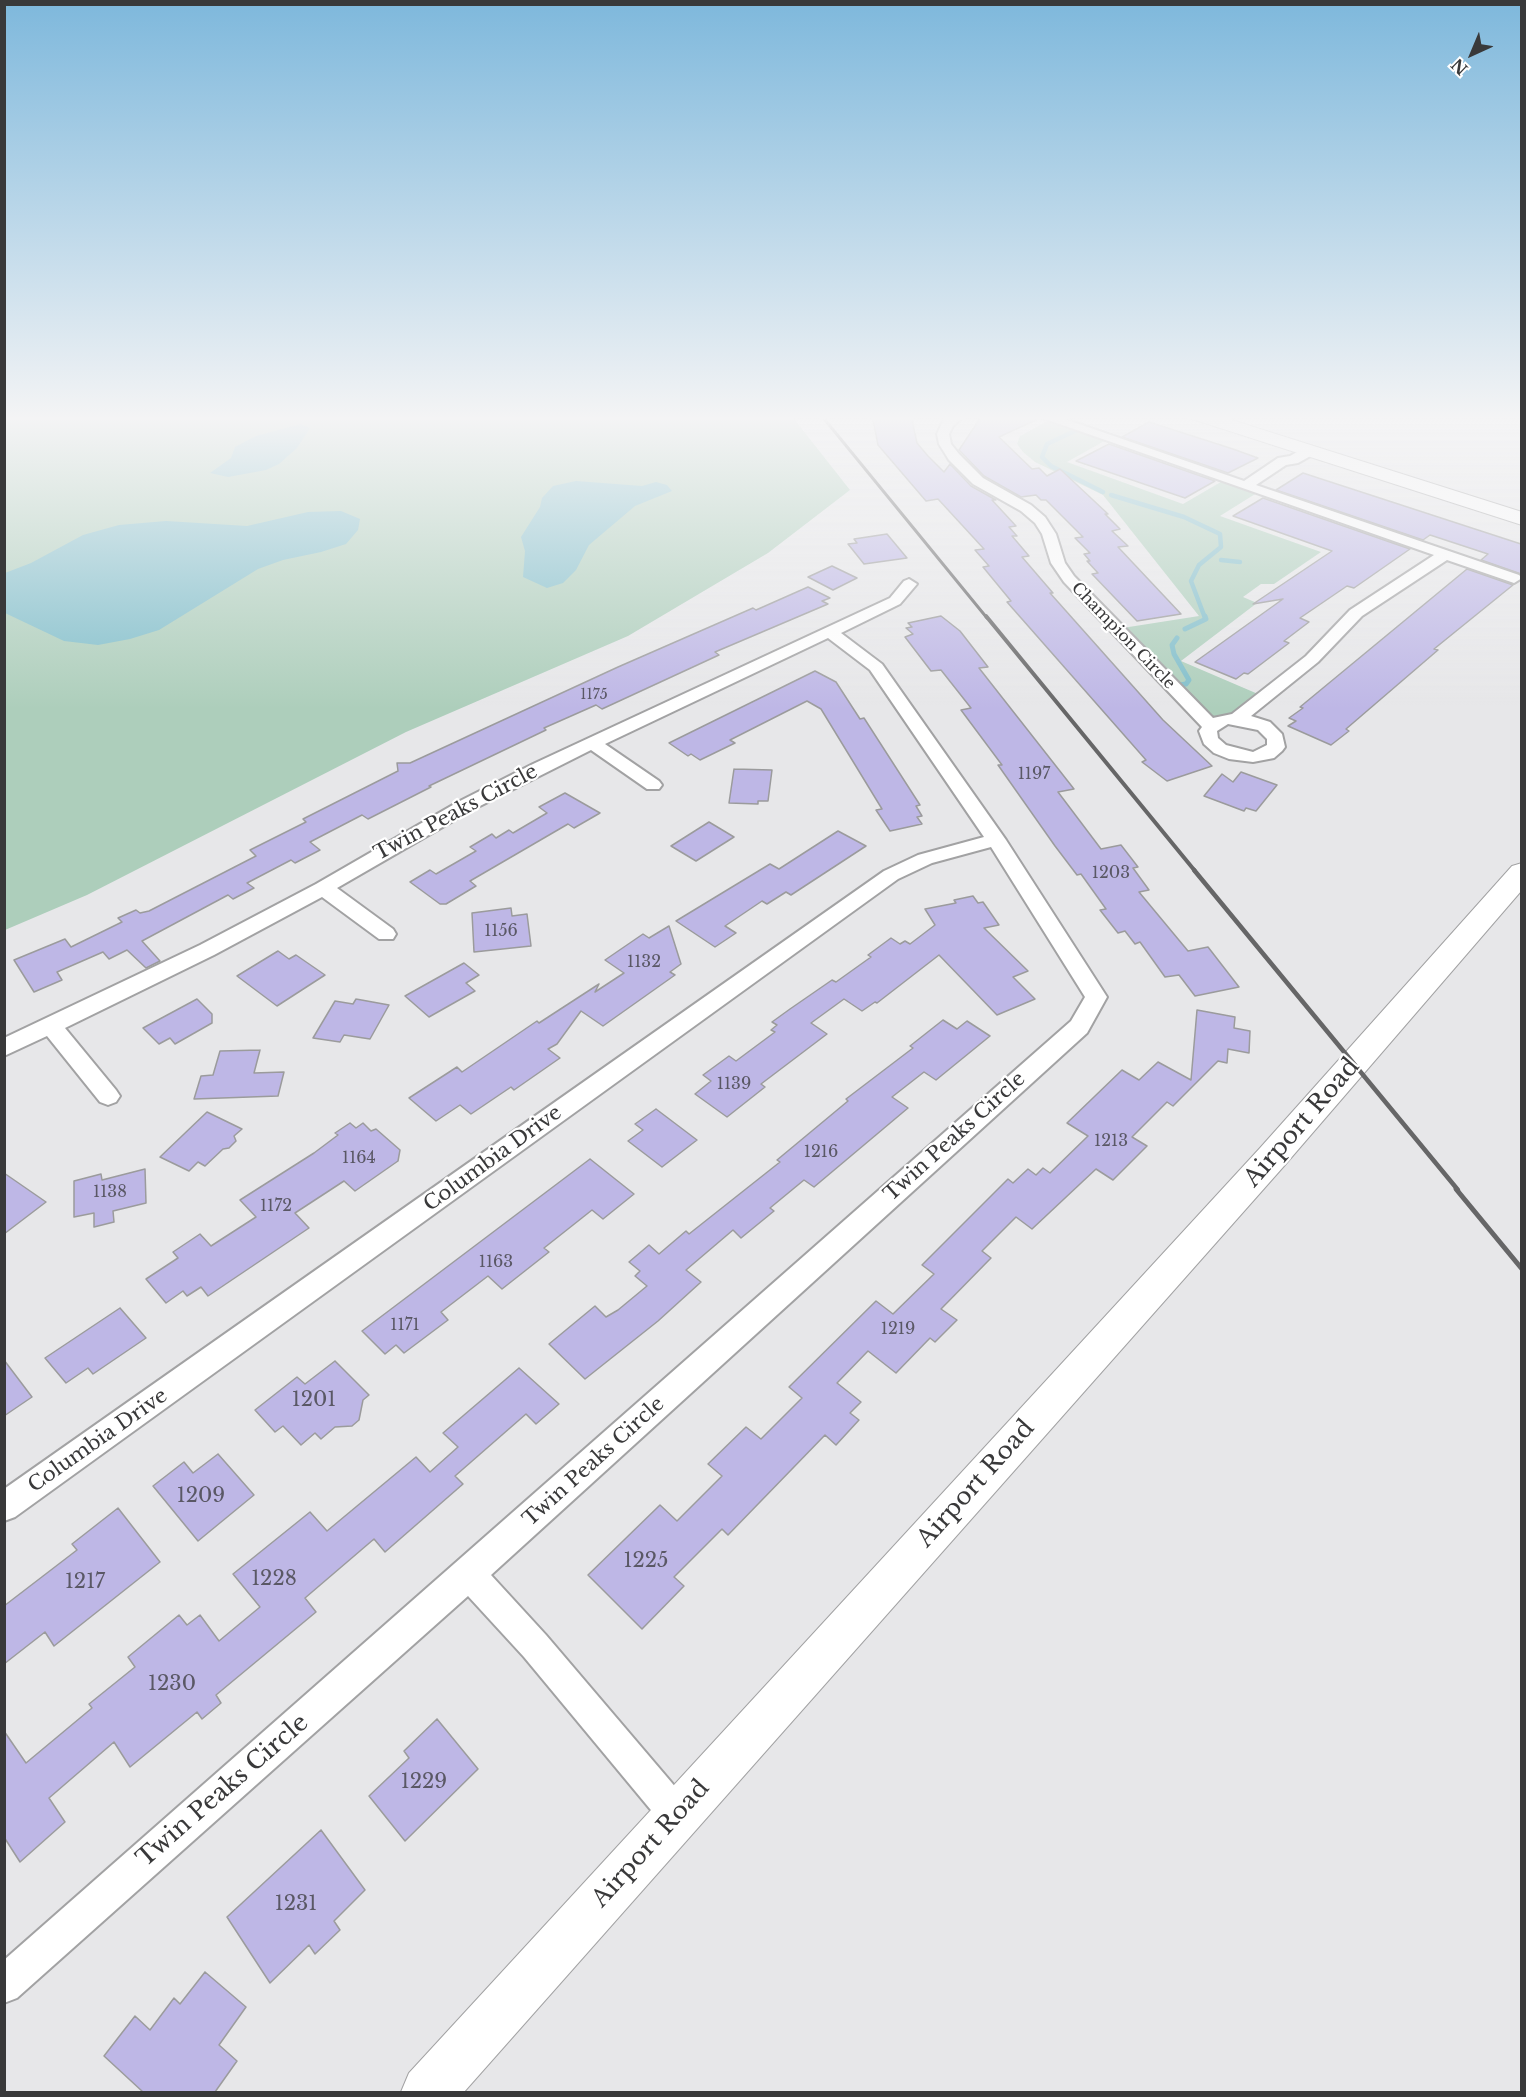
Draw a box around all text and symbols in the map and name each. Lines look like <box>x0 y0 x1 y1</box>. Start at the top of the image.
north arrow <box>1442 24 1502 84</box>
text: N <box>1447 55 1472 79</box>
street label: Champion Circle <box>1067 579 1179 693</box>
house number: 1175 <box>580 687 608 703</box>
street label: Twin Peaks Circle <box>370 760 542 866</box>
house number: 1197 <box>1018 764 1050 784</box>
house number: 1203 <box>1092 863 1130 883</box>
house number: 1156 <box>484 921 518 941</box>
house number: 1132 <box>627 952 661 972</box>
street label: Airport Road <box>1238 1053 1366 1193</box>
street label: Twin Peaks Circle <box>879 1067 1031 1207</box>
house number: 1139 <box>717 1074 751 1094</box>
street label: Columbia Drive <box>419 1101 567 1217</box>
house number: 1213 <box>1094 1131 1128 1151</box>
house number: 1216 <box>804 1142 838 1162</box>
house number: 1164 <box>342 1148 376 1168</box>
house number: 1138 <box>93 1182 127 1202</box>
house number: 1172 <box>260 1196 292 1216</box>
house number: 1163 <box>479 1252 513 1272</box>
house number: 1171 <box>390 1315 420 1335</box>
house number: 1219 <box>881 1319 915 1339</box>
street label: Columbia Drive <box>24 1384 172 1498</box>
house number: 1201 <box>292 1388 336 1412</box>
street label: Twin Peaks Circle <box>518 1392 670 1532</box>
street label: Airport Road <box>911 1414 1041 1554</box>
house number: 1209 <box>177 1484 225 1508</box>
house number: 1225 <box>624 1549 668 1573</box>
house number: 1228 <box>251 1567 297 1591</box>
house number: 1217 <box>65 1570 105 1594</box>
house number: 1230 <box>148 1672 196 1696</box>
street label: Twin Peaks Circle <box>131 1709 315 1873</box>
house number: 1229 <box>401 1770 447 1794</box>
street label: Airport Road <box>586 1774 716 1914</box>
house number: 1231 <box>275 1892 317 1916</box>

